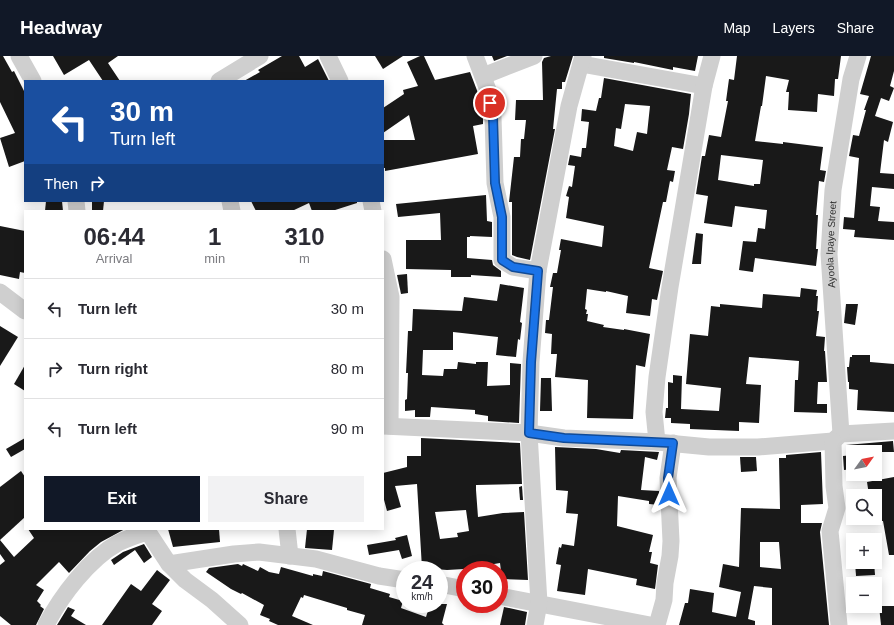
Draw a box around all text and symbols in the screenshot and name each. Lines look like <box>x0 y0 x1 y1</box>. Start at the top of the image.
text: Headway <box>20 17 102 38</box>
text: Map <box>723 20 751 36</box>
text: Layers <box>773 20 815 36</box>
text: Share <box>837 20 874 36</box>
pin <box>473 86 507 120</box>
icon: arrive <box>479 92 501 114</box>
icon: left <box>44 96 96 148</box>
text: 30 m <box>110 96 174 127</box>
text: Turn left <box>110 129 175 149</box>
icon: right <box>86 172 108 194</box>
text: Then <box>44 175 78 192</box>
street label: Ayoola Ipaye Street <box>824 200 838 288</box>
text: 06:44 <box>83 223 145 250</box>
text: 1 <box>208 223 221 250</box>
text: 310 <box>285 223 325 250</box>
text: Arrival <box>96 251 133 266</box>
text: min <box>204 251 225 266</box>
text: m <box>299 251 310 266</box>
icon: left <box>44 298 66 320</box>
text: Turn left <box>78 300 137 317</box>
text: 30 m <box>331 300 364 317</box>
icon: right <box>44 358 66 380</box>
text: Turn right <box>78 360 148 377</box>
text: 80 m <box>331 360 364 377</box>
icon: left <box>44 418 66 440</box>
text: Turn left <box>78 420 137 437</box>
text: 90 m <box>331 420 364 437</box>
north arrow <box>846 445 882 481</box>
map controls <box>846 445 882 613</box>
position arrow <box>648 473 690 515</box>
button: Exit <box>44 476 200 522</box>
button: Share <box>208 476 364 522</box>
button: search <box>846 489 882 525</box>
button: + <box>846 533 882 569</box>
speed limit sign: 30 <box>456 561 508 613</box>
text: 24 <box>411 571 433 593</box>
button: − <box>846 577 882 613</box>
text: km/h <box>411 591 433 602</box>

